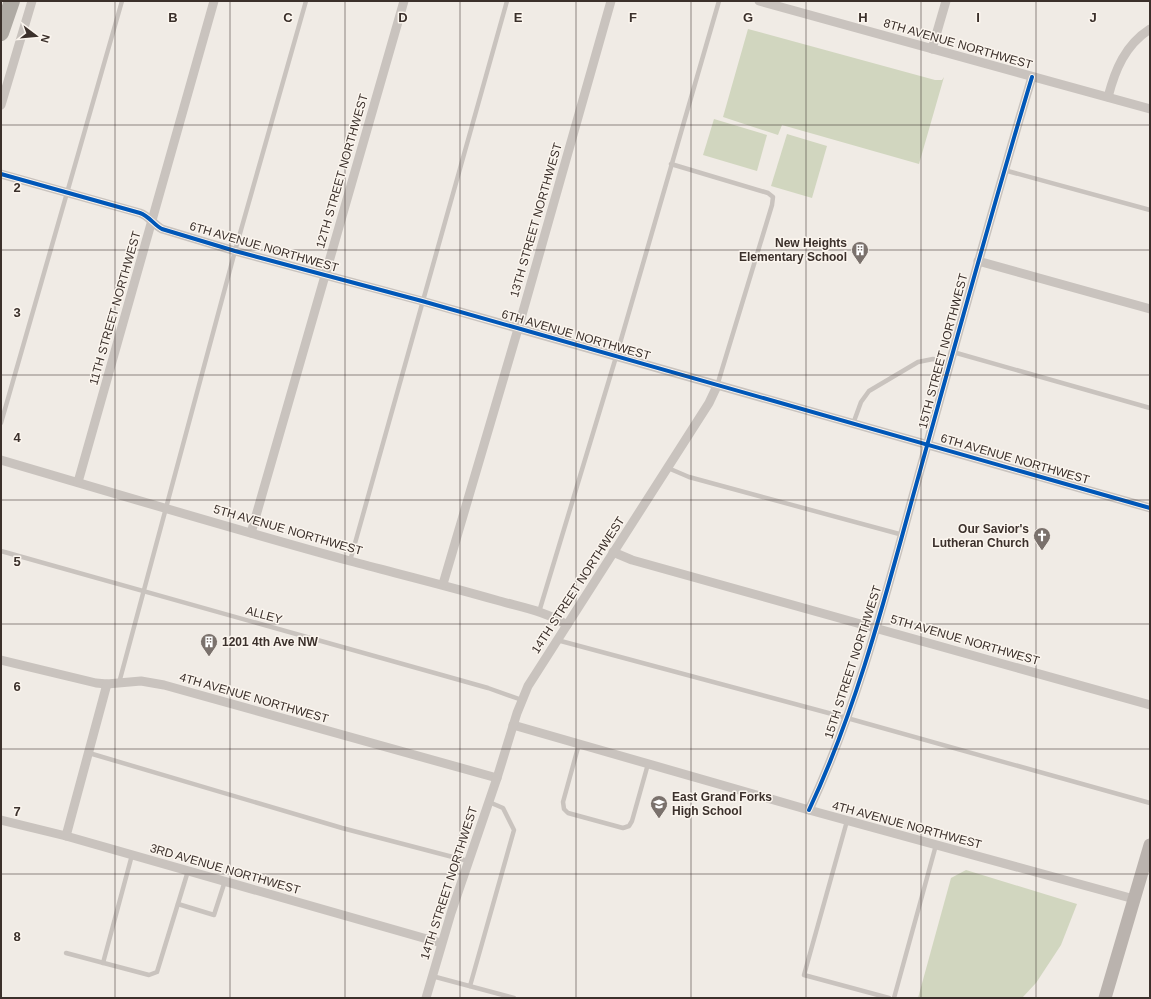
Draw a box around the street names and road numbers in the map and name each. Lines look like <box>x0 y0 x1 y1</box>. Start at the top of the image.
street label: 8TH AVENUE NORTHWEST <box>882 16 1035 72</box>
street label: 12TH STREET NORTHWEST <box>313 91 371 250</box>
street label: 13TH STREET NORTHWEST <box>507 140 565 299</box>
street label: 6TH AVENUE NORTHWEST <box>188 219 341 275</box>
street label: 11TH STREET NORTHWEST <box>86 229 144 387</box>
street label: 15TH STREET NORTHWEST <box>916 271 971 430</box>
street label: 6TH AVENUE NORTHWEST <box>500 307 653 363</box>
street label: 6TH AVENUE NORTHWEST <box>939 431 1092 487</box>
street label: 5TH AVENUE NORTHWEST <box>212 502 365 558</box>
street label: 14TH STREET NORTHWEST <box>528 513 628 656</box>
street label: 15TH STREET NORTHWEST <box>822 583 885 740</box>
street label: ALLEY <box>244 603 284 627</box>
street label: 5TH AVENUE NORTHWEST <box>889 612 1042 668</box>
street label: 4TH AVENUE NORTHWEST <box>178 670 331 726</box>
street label: 4TH AVENUE NORTHWEST <box>831 798 984 852</box>
street label: 14TH STREET NORTHWEST <box>418 804 481 961</box>
street label: 3RD AVENUE NORTHWEST <box>148 841 302 897</box>

